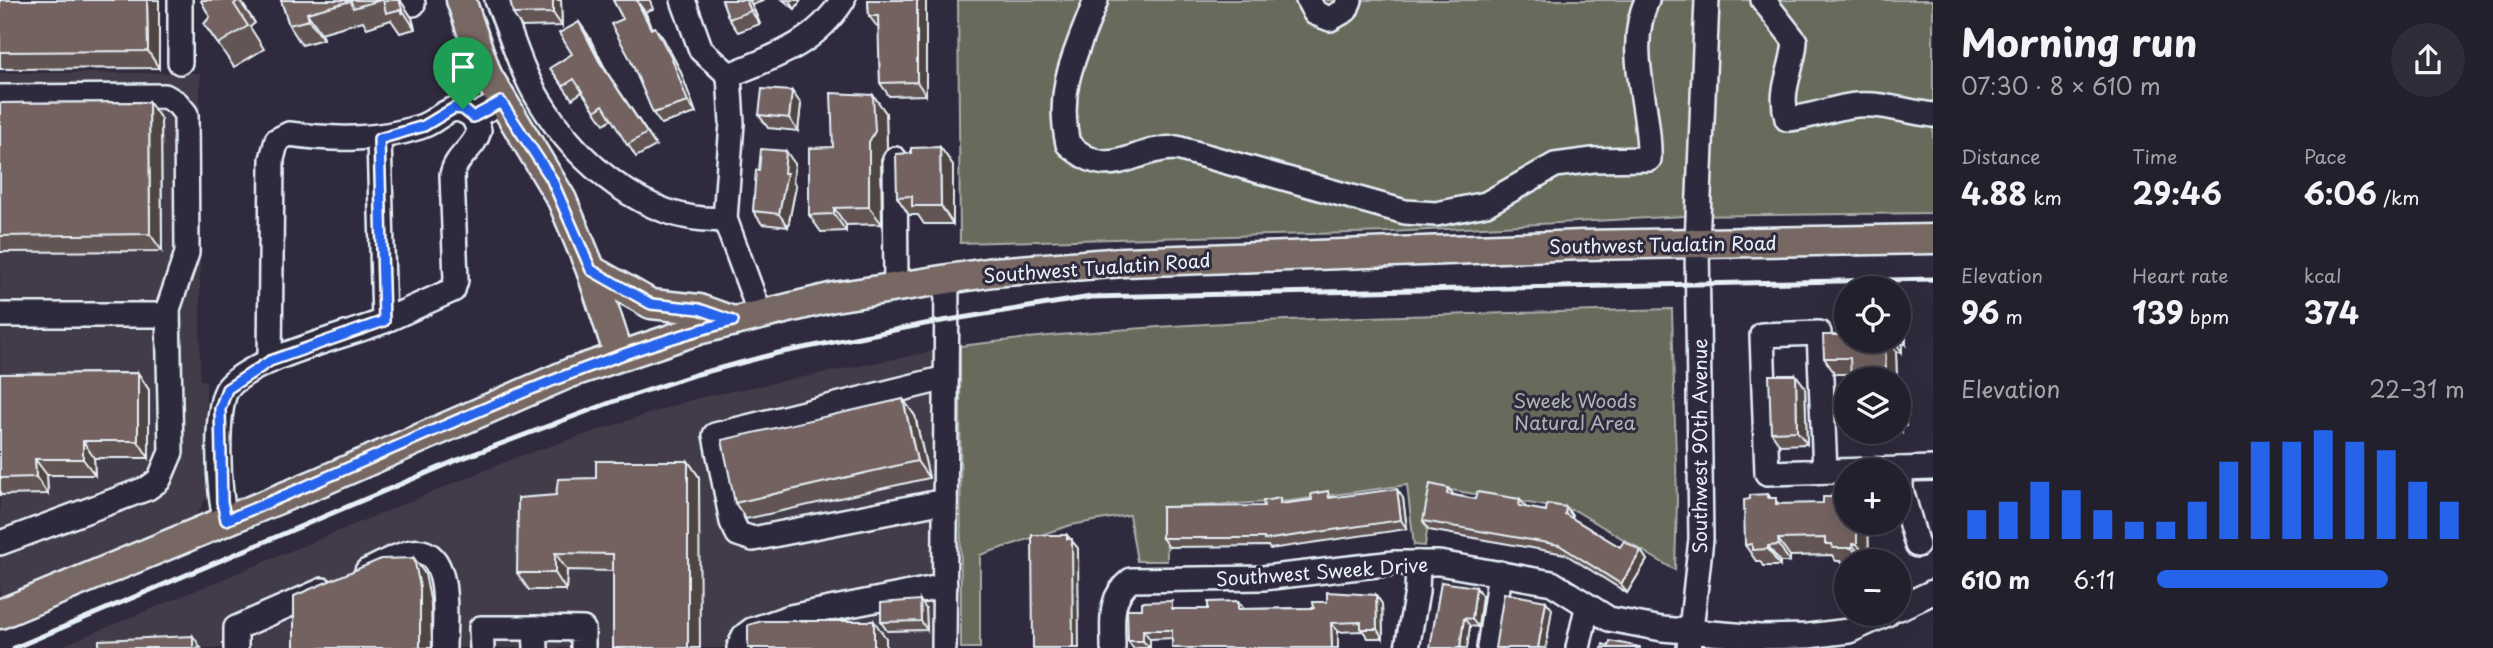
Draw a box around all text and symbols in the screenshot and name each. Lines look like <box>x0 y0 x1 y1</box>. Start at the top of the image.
text: Morning run <box>1961 13 2197 70</box>
button: share <box>2391 23 2465 97</box>
pin <box>433 37 493 109</box>
icon: arrive <box>444 48 482 86</box>
text: 07:30 · 8 × 610 m <box>1961 68 2161 103</box>
text: Distance <box>1961 142 2041 170</box>
text: Time <box>2132 142 2177 170</box>
text: Pace <box>2304 142 2347 170</box>
text: 4.88 <box>1961 170 2027 215</box>
text: 29:46 <box>2132 170 2222 215</box>
text: 6:06 <box>2304 170 2377 215</box>
text: km <box>2027 183 2062 211</box>
text: /km <box>2377 183 2420 211</box>
street label: Southwest Tualatin Road <box>1549 228 1777 260</box>
street label: Southwest Tualatin Road <box>982 245 1212 289</box>
text: Elevation <box>1961 261 2043 289</box>
text: Heart rate <box>2132 261 2228 289</box>
text: kcal <box>2304 261 2342 289</box>
map controls <box>1834 276 1911 626</box>
button: locate <box>1834 276 1911 353</box>
text: 96 <box>1961 289 1999 334</box>
text: 139 <box>2132 289 2184 334</box>
text: 374 <box>2304 289 2359 334</box>
text: m <box>1999 302 2023 330</box>
text: bpm <box>2184 302 2229 330</box>
street label: Southwest 90th Avenue <box>1685 338 1713 554</box>
button: layers <box>1834 367 1911 444</box>
text: Elevation <box>1961 371 2060 406</box>
text: 22–31 m <box>2369 371 2465 406</box>
park label: Sweek Woods Natural Area <box>1513 386 1637 436</box>
button: + <box>1834 458 1911 535</box>
button: − <box>1834 549 1911 626</box>
street label: Southwest Sweek Drive <box>1215 550 1429 592</box>
text: 610 m <box>1961 562 2030 597</box>
text: 6:11 <box>2073 562 2115 597</box>

